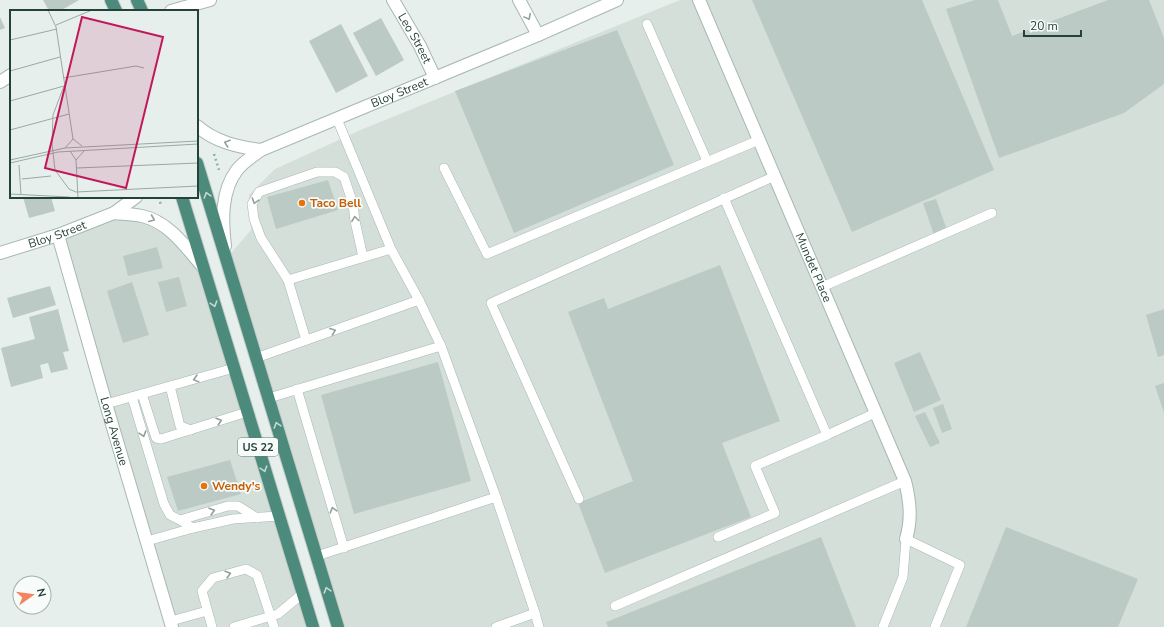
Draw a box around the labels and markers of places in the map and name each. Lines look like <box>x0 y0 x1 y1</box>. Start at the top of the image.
place label: Taco Bell <box>310 195 361 211</box>
marker: Taco Bell <box>297 198 307 208</box>
place label: Wendy's <box>212 478 261 494</box>
marker: Wendy's <box>199 481 209 491</box>

